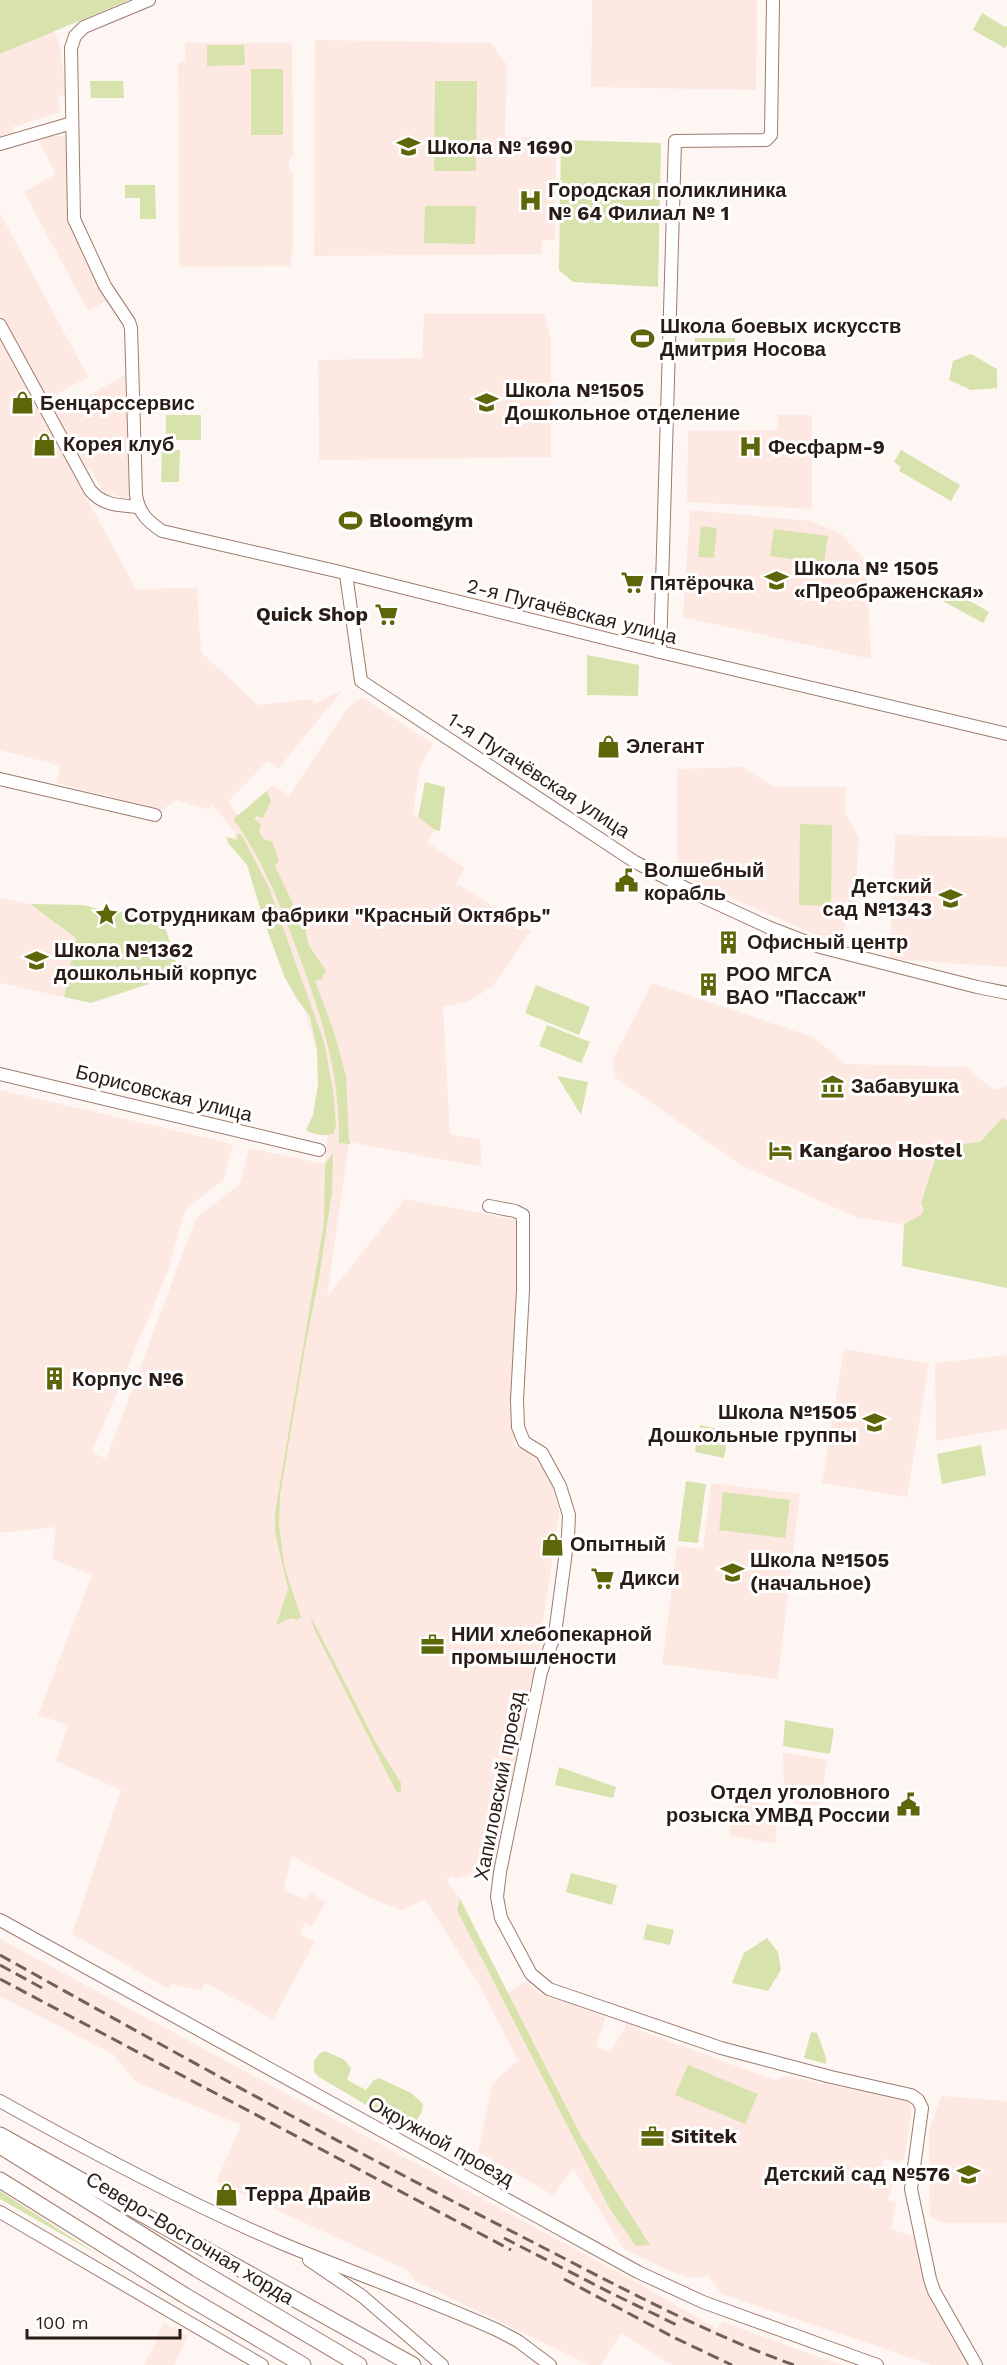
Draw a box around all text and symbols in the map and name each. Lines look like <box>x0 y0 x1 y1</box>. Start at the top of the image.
school or university icon: Школа № 1690 <box>396 134 422 160</box>
place label: Школа № 1690 <box>427 135 573 159</box>
place label: Городская поликлиника № 64 Филиал № 1 <box>548 178 787 225</box>
hospital icon: Городская поликлиника № 64 Филиал № 1 <box>517 188 543 214</box>
place label: Школа боевых искусств Дмитрия Носова <box>660 314 901 361</box>
sports icon: Школа боевых искусств Дмитрия Носова <box>629 325 655 351</box>
place label: Школа №1505 Дошкольное отделение <box>505 378 740 425</box>
school or university icon: Школа №1505 Дошкольное отделение <box>474 389 500 415</box>
shop icon: Бенцарссервис <box>9 390 35 416</box>
place label: Бенцарссервис <box>40 391 195 415</box>
shop icon: Корея клуб <box>32 431 58 457</box>
place label: Корея клуб <box>63 432 174 456</box>
hospital icon: Фесфарм-9 <box>737 434 763 460</box>
place label: Фесфарм-9 <box>768 435 885 459</box>
sports icon: Bloomgym <box>338 507 364 533</box>
place label: Bloomgym <box>369 508 473 532</box>
place label: Школа № 1505 «Преображенская» <box>794 556 984 603</box>
school or university icon: Школа № 1505 «Преображенская» <box>763 567 789 593</box>
supermarket icon: Пятёрочка <box>619 570 645 596</box>
place label: Пятёрочка <box>650 571 755 595</box>
street label: 2-я Пугачёвская улица <box>464 573 680 649</box>
supermarket icon: Quick Shop <box>373 601 399 627</box>
place label: Quick Shop <box>256 602 368 626</box>
street label: 1-я Пугачёвская улица <box>443 707 635 843</box>
shop icon: Элегант <box>595 733 621 759</box>
place label: Элегант <box>626 734 705 758</box>
place label: Волшебный корабль <box>644 858 764 905</box>
public building icon: Волшебный корабль <box>613 868 639 894</box>
place label: Детский сад №1343 <box>823 874 932 921</box>
school or university icon: Детский сад №1343 <box>937 885 963 911</box>
place icon: Сотрудникам фабрики "Красный Октябрь" <box>93 902 119 928</box>
place label: Сотрудникам фабрики "Красный Октябрь" <box>124 903 550 927</box>
building icon: Офисный центр <box>716 929 742 955</box>
place label: Офисный центр <box>747 930 908 954</box>
place label: Школа №1362 дошкольный корпус <box>54 938 257 985</box>
school or university icon: Школа №1362 дошкольный корпус <box>23 948 49 974</box>
place label: РОО МГСА ВАО "Пассаж" <box>726 962 866 1009</box>
building icon: РОО МГСА ВАО "Пассаж" <box>695 972 721 998</box>
street label: Борисовская улица <box>73 1059 256 1127</box>
museum icon: Забавушка <box>820 1073 846 1099</box>
place label: Забавушка <box>851 1074 960 1098</box>
hotel icon: Kangaroo Hostel <box>768 1137 794 1163</box>
place label: Kangaroo Hostel <box>799 1138 962 1162</box>
building icon: Корпус №6 <box>41 1366 67 1392</box>
place label: Корпус №6 <box>72 1367 184 1391</box>
place label: Школа №1505 Дошкольные группы <box>649 1400 857 1447</box>
school or university icon: Школа №1505 Дошкольные группы <box>862 1410 888 1436</box>
shop icon: Опытный <box>539 1531 565 1557</box>
place label: Опытный <box>570 1532 666 1556</box>
place label: Школа №1505 (начальное) <box>750 1548 889 1595</box>
school or university icon: Школа №1505 (начальное) <box>719 1559 745 1585</box>
supermarket icon: Дикси <box>589 1565 615 1591</box>
place label: Дикси <box>620 1566 680 1590</box>
place label: НИИ хлебопекарной промышлености <box>451 1622 652 1669</box>
office icon: НИИ хлебопекарной промышлености <box>420 1632 446 1658</box>
street label: Хапиловский проезд <box>469 1689 529 1883</box>
place label: Отдел уголовного розыска УМВД России <box>666 1780 890 1827</box>
public building icon: Отдел уголовного розыска УМВД России <box>895 1791 921 1817</box>
street label: Окружной проезд <box>364 2091 518 2191</box>
office icon: Sititek <box>640 2123 666 2149</box>
place label: Sititek <box>671 2124 738 2148</box>
school or university icon: Детский сад №576 <box>955 2161 981 2187</box>
place label: Детский сад №576 <box>764 2162 950 2186</box>
street label: Северо-Восточная хорда <box>82 2166 299 2310</box>
shop icon: Терра Драйв <box>214 2181 240 2207</box>
place label: Терра Драйв <box>245 2182 371 2206</box>
scale bar <box>27 2302 180 2340</box>
text: 100 m <box>36 2312 89 2333</box>

